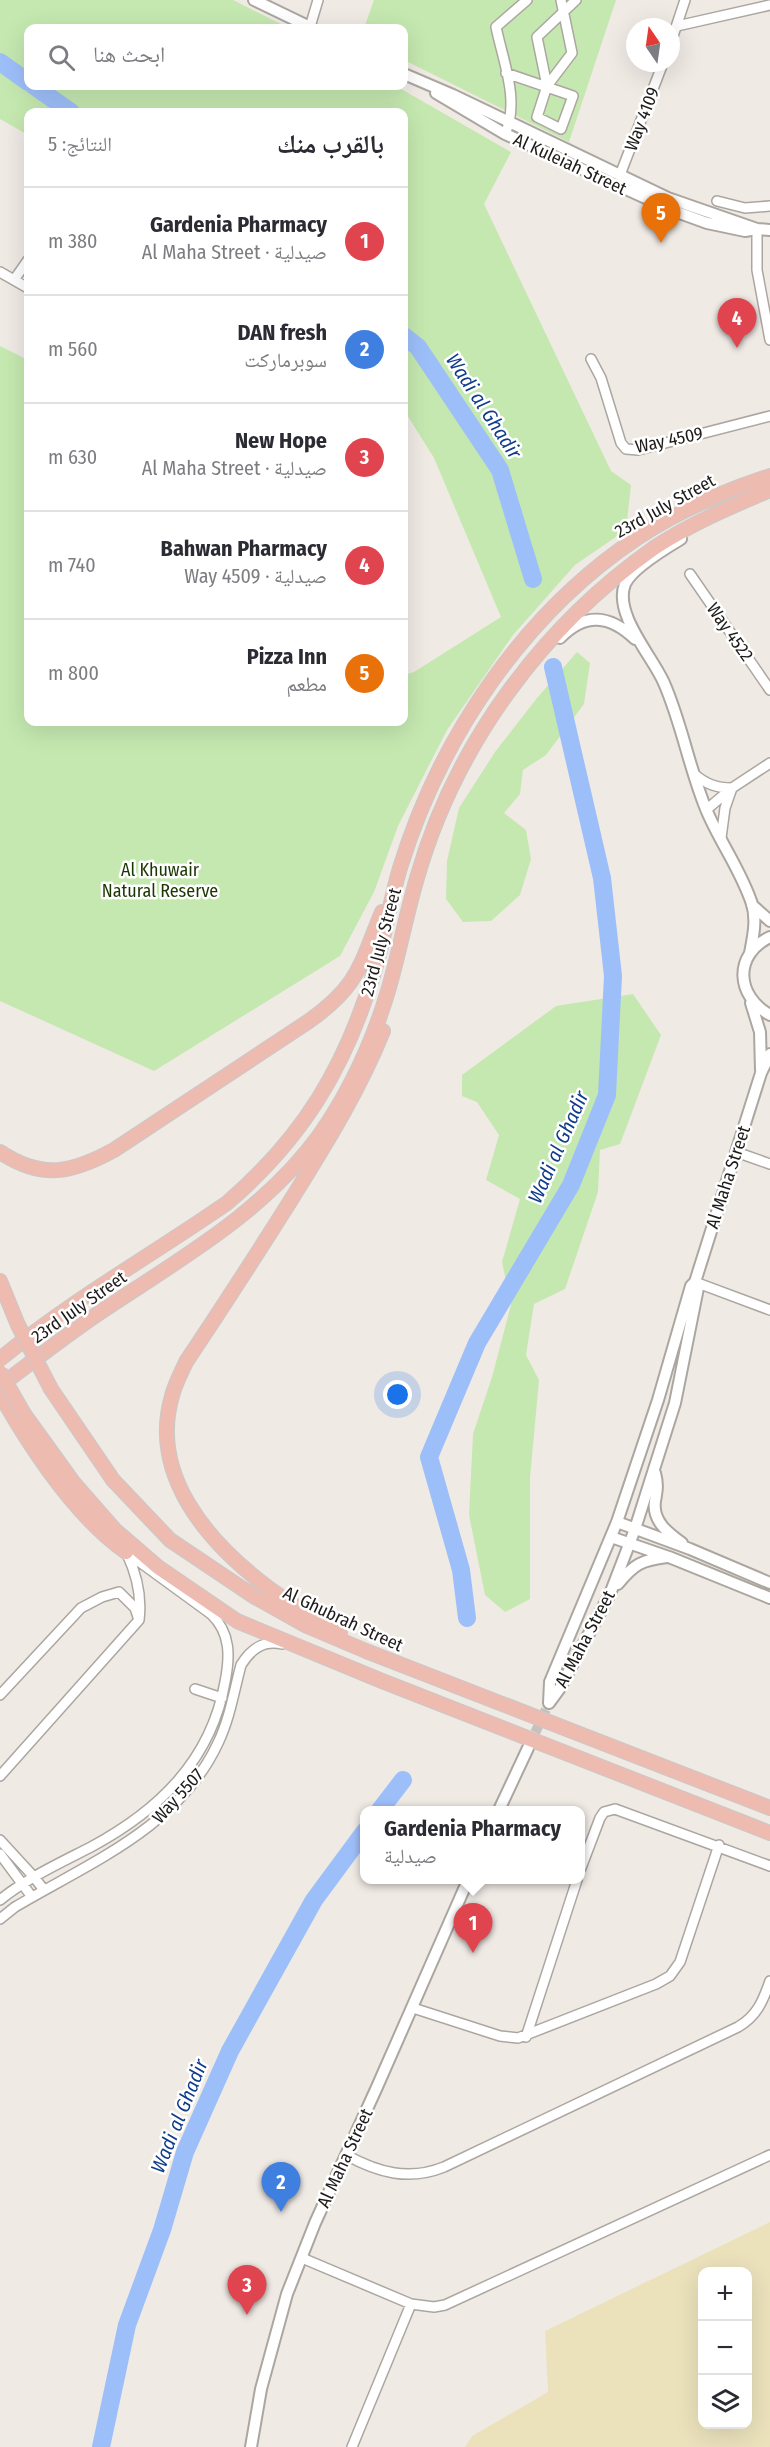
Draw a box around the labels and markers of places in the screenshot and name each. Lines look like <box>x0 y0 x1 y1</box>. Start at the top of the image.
pin: 5 <box>642 194 680 243</box>
pin: 4 <box>718 298 756 348</box>
pin: 1 <box>454 1904 492 1953</box>
pin: 2 <box>262 2162 300 2212</box>
pin: 3 <box>228 2266 266 2315</box>

